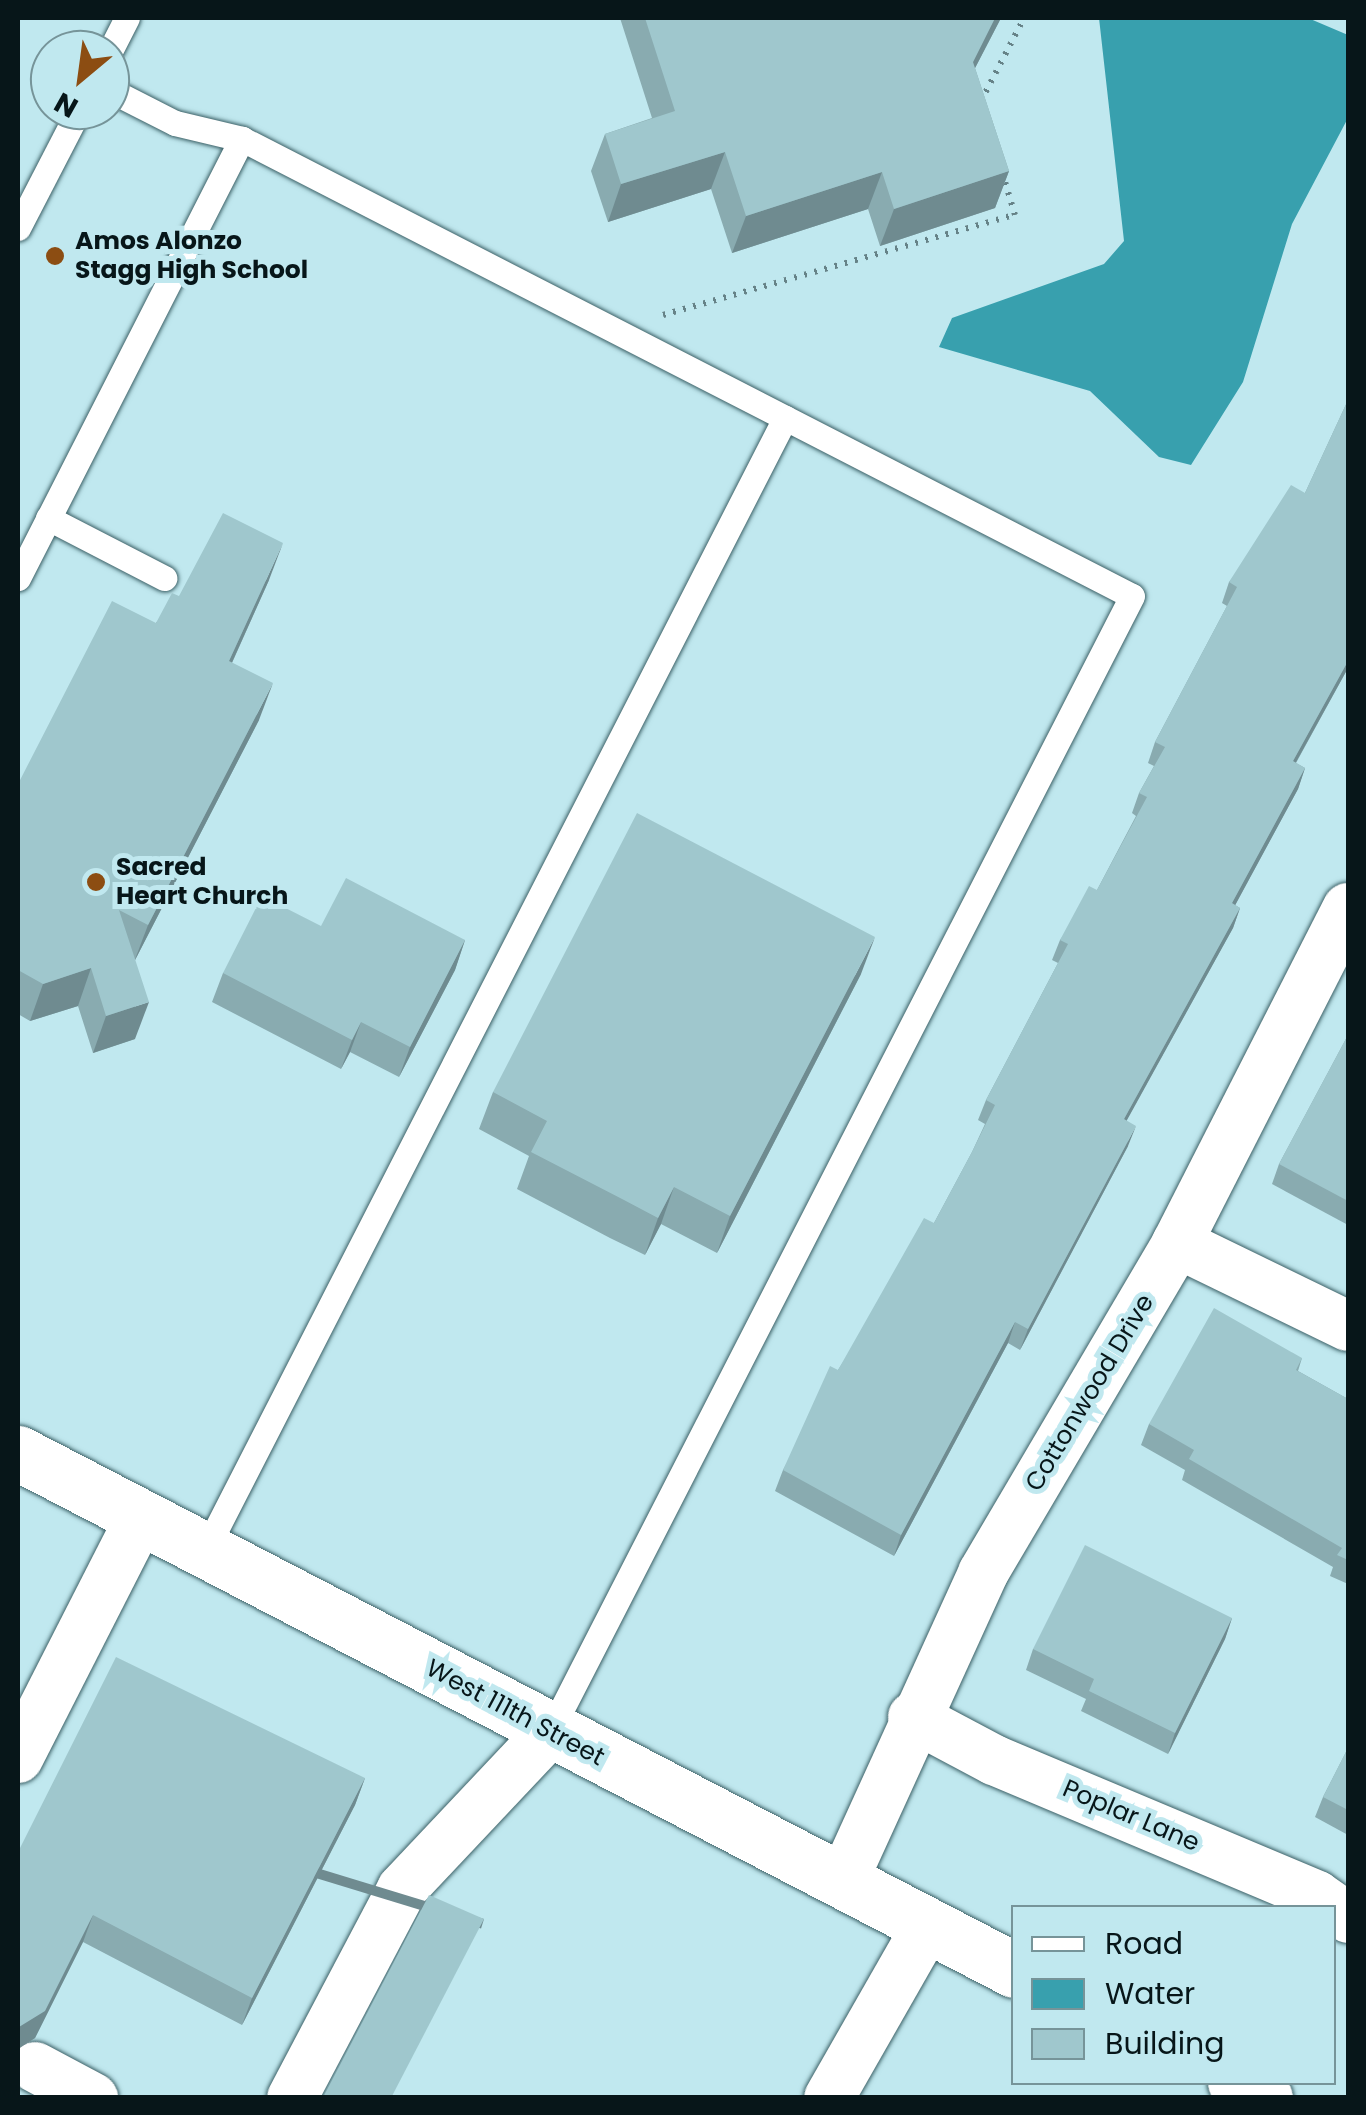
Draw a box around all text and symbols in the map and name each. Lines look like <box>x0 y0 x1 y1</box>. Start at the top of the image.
north arrow <box>30 30 130 130</box>
text: N <box>48 83 85 127</box>
place label: Amos Alonzo Stagg High School <box>75 227 308 286</box>
marker: Amos Alonzo Stagg High School <box>44 245 66 267</box>
place label: Sacred Heart Church <box>116 853 288 912</box>
marker: Sacred Heart Church <box>85 871 107 893</box>
street label: Cottonwood Drive <box>1019 1289 1161 1497</box>
street label: West 111th Street <box>421 1653 609 1773</box>
street label: Poplar Lane <box>1058 1774 1204 1858</box>
legend <box>1011 1905 1336 2085</box>
text: Road <box>1105 1922 1183 1965</box>
text: Water <box>1105 1972 1195 2015</box>
text: Building <box>1105 2022 1225 2065</box>

